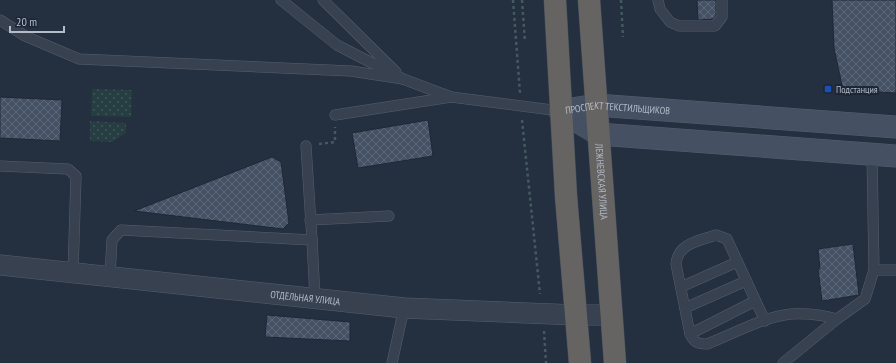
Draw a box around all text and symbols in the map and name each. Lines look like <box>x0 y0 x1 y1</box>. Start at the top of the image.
scale bar <box>10 8 64 34</box>
text: 20 m <box>16 14 37 29</box>
place label: Подстанция <box>836 83 878 96</box>
marker: Подстанция <box>823 84 833 94</box>
street label: ПРОСПЕКТ ТЕКСТИЛЬЩИКОВ <box>564 98 671 117</box>
street label: ЛЕЖНЕВСКАЯ УЛИЦА <box>593 142 611 220</box>
street label: ОТДЕЛЬНАЯ УЛИЦА <box>270 287 341 308</box>

